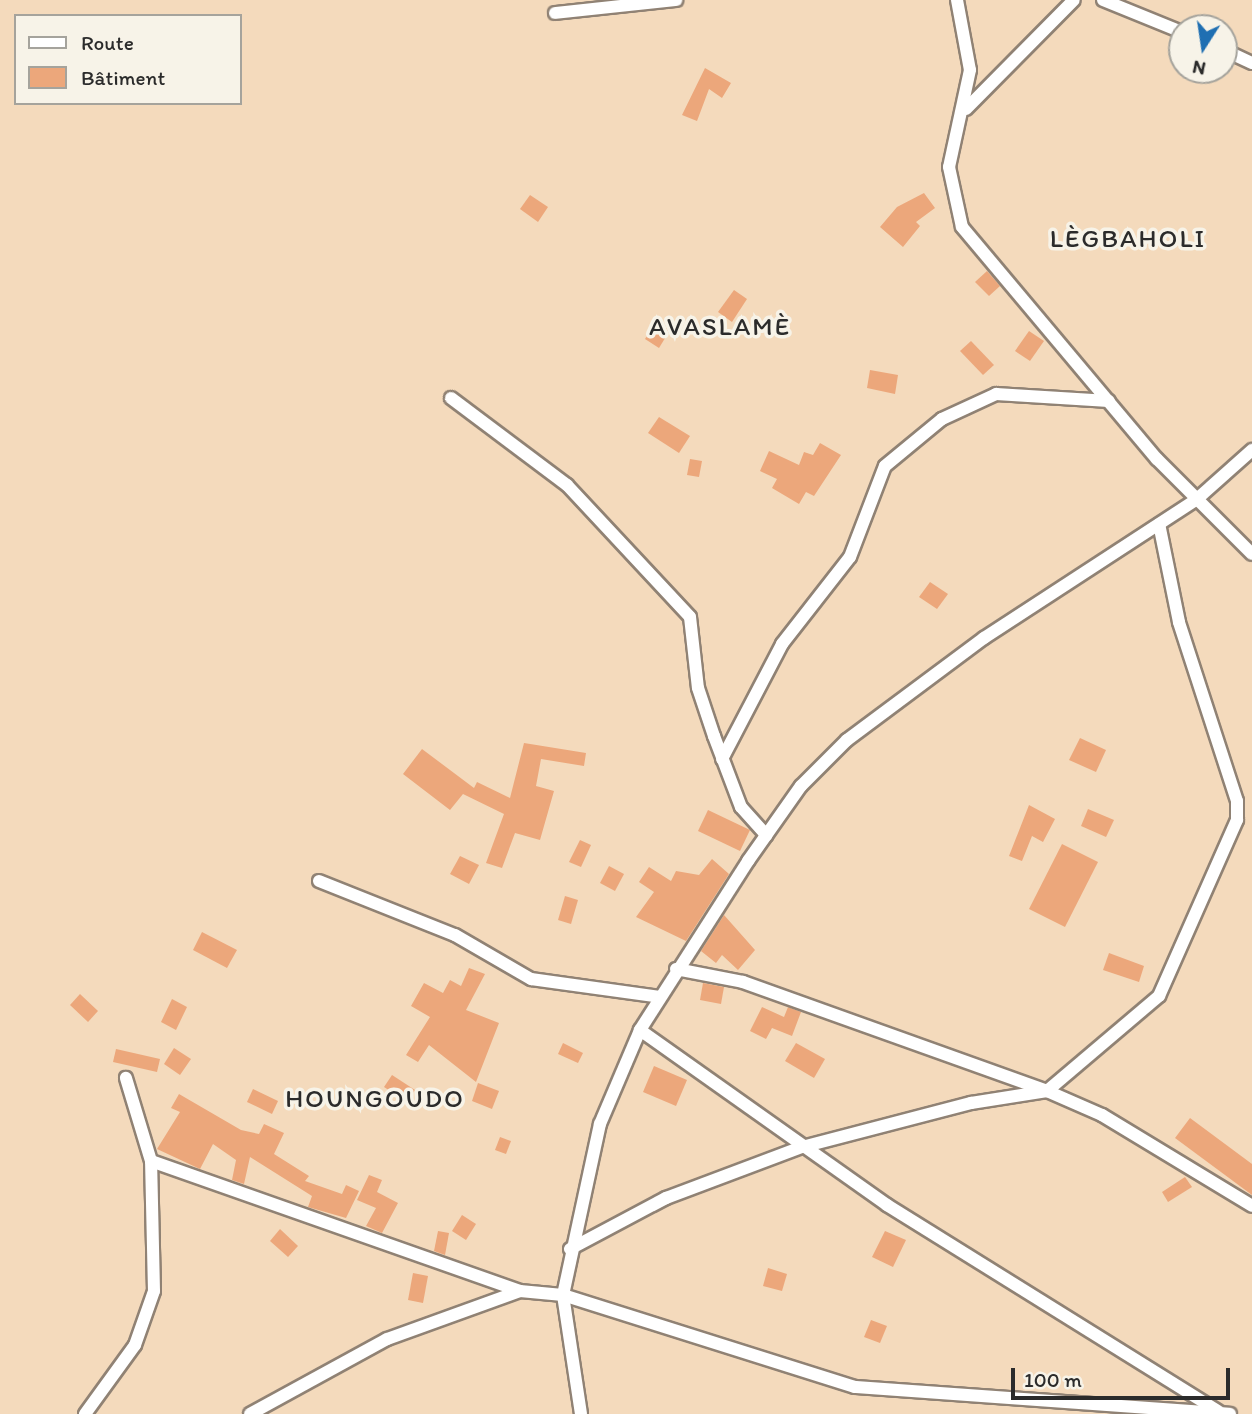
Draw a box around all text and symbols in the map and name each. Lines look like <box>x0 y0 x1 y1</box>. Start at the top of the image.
legend <box>14 14 242 105</box>
north arrow <box>1168 14 1238 84</box>
text: Route <box>81 30 134 55</box>
text: N <box>1190 55 1208 81</box>
text: Bâtiment <box>81 65 165 90</box>
district label: LÈGBAHOLI <box>1051 223 1205 255</box>
district label: AVASLAMÈ <box>650 311 790 343</box>
district label: HOUNGOUDO <box>286 1083 464 1115</box>
scale bar <box>1014 1354 1233 1398</box>
text: 100 m <box>1024 1367 1082 1392</box>

